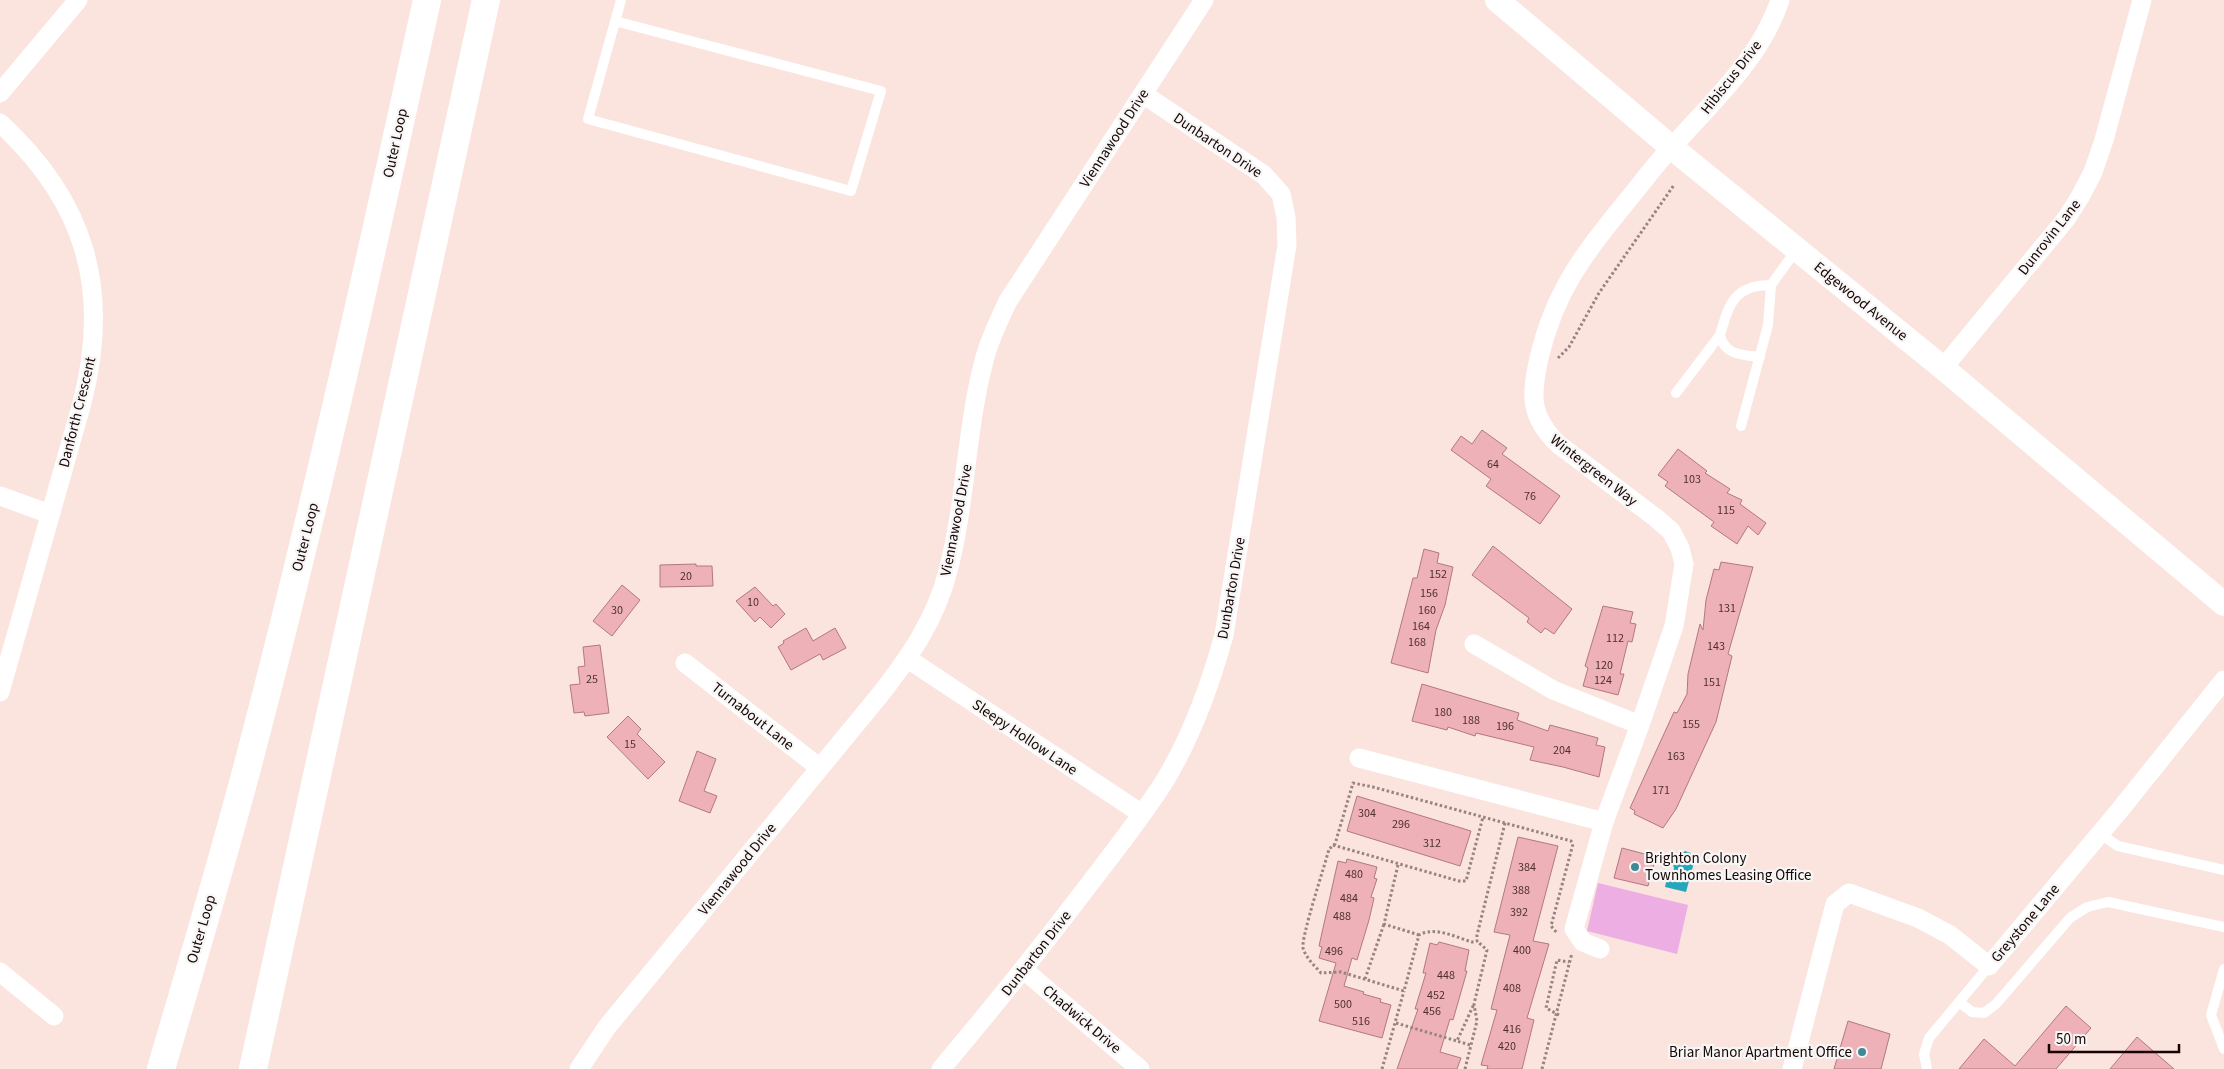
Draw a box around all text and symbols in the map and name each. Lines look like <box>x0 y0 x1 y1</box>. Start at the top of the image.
street label: Hibiscus Drive <box>1696 36 1767 119</box>
street label: Viennawood Drive <box>1075 85 1154 192</box>
street label: Outer Loop <box>378 107 413 180</box>
street label: Dunbarton Drive <box>1169 108 1266 183</box>
street label: Dunrovin Lane <box>2013 195 2086 280</box>
street label: Edgewood Avenue <box>1809 257 1912 346</box>
street label: Danforth Crescent <box>54 355 101 470</box>
street label: Wintergreen Way <box>1546 430 1642 511</box>
house number: 64 <box>1487 456 1499 473</box>
street label: Viennawood Drive <box>935 462 978 578</box>
house number: 103 <box>1683 471 1701 488</box>
house number: 76 <box>1524 488 1536 505</box>
street label: Outer Loop <box>287 500 324 574</box>
house number: 115 <box>1717 502 1735 519</box>
street label: Dunbarton Drive <box>1212 535 1251 641</box>
house number: 152 <box>1429 566 1447 583</box>
house number: 20 <box>680 568 692 585</box>
house number: 156 <box>1420 585 1438 602</box>
house number: 10 <box>747 594 759 611</box>
house number: 131 <box>1718 600 1736 617</box>
house number: 30 <box>611 602 623 619</box>
house number: 160 <box>1418 602 1436 619</box>
house number: 164 <box>1412 618 1430 635</box>
house number: 112 <box>1606 630 1624 647</box>
house number: 168 <box>1408 634 1426 651</box>
house number: 143 <box>1707 638 1725 655</box>
house number: 120 <box>1595 657 1613 674</box>
house number: 25 <box>586 671 598 688</box>
house number: 124 <box>1594 672 1612 689</box>
house number: 151 <box>1703 674 1721 691</box>
street label: Turnabout Lane <box>707 677 798 755</box>
street label: Sleepy Hollow Lane <box>968 694 1082 780</box>
house number: 180 <box>1434 704 1452 721</box>
house number: 188 <box>1462 712 1480 729</box>
house number: 155 <box>1682 716 1700 733</box>
house number: 196 <box>1496 718 1514 735</box>
house number: 15 <box>624 736 636 753</box>
house number: 204 <box>1553 742 1571 759</box>
house number: 163 <box>1667 748 1685 765</box>
house number: 171 <box>1652 782 1670 799</box>
house number: 304 <box>1358 805 1376 822</box>
house number: 296 <box>1392 816 1410 833</box>
street label: Viennawood Drive <box>693 819 781 920</box>
house number: 312 <box>1423 835 1441 852</box>
place label: Brighton Colony Townhomes Leasing Office <box>1645 848 1811 886</box>
house number: 384 <box>1518 859 1536 876</box>
marker: Brighton Colony Townhomes Leasing Office <box>1629 861 1641 873</box>
house number: 480 <box>1345 866 1363 883</box>
street label: Greystone Lane <box>1986 879 2065 967</box>
house number: 388 <box>1512 882 1530 899</box>
house number: 484 <box>1340 890 1358 907</box>
street label: Outer Loop <box>182 892 221 966</box>
house number: 392 <box>1510 904 1528 921</box>
street label: Dunbarton Drive <box>996 906 1076 1000</box>
house number: 488 <box>1333 908 1351 925</box>
house number: 400 <box>1513 942 1531 959</box>
house number: 496 <box>1325 943 1343 960</box>
house number: 448 <box>1437 967 1455 984</box>
street label: Chadwick Drive <box>1038 980 1126 1059</box>
house number: 408 <box>1503 980 1521 997</box>
house number: 452 <box>1427 987 1445 1004</box>
house number: 500 <box>1334 996 1352 1013</box>
house number: 456 <box>1423 1003 1441 1020</box>
house number: 516 <box>1352 1013 1370 1030</box>
house number: 416 <box>1503 1021 1521 1038</box>
scale bar <box>2049 1022 2179 1054</box>
text: 50 m <box>2056 1029 2086 1050</box>
house number: 420 <box>1498 1038 1516 1055</box>
place label: Briar Manor Apartment Office <box>1669 1042 1852 1063</box>
marker: Briar Manor Apartment Office <box>1856 1046 1868 1058</box>

